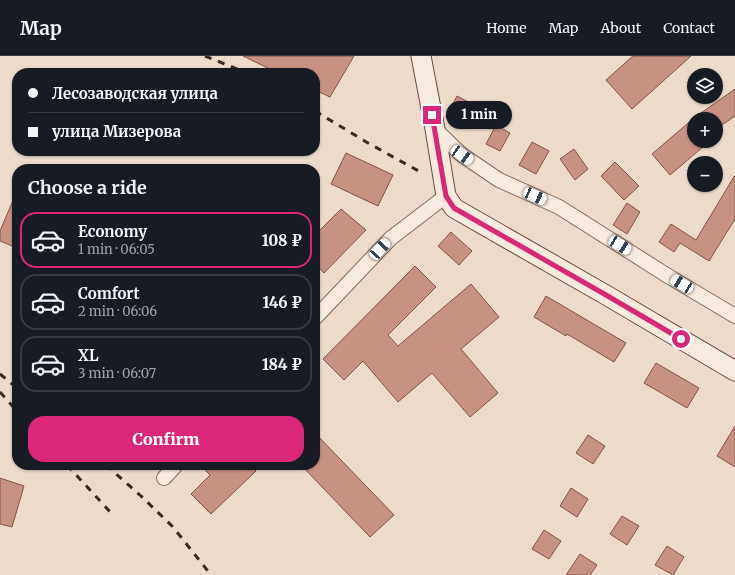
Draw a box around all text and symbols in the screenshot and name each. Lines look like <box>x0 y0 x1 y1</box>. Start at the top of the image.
text: Map <box>20 16 62 40</box>
text: Home <box>486 19 527 37</box>
text: Map <box>549 19 578 37</box>
text: About <box>600 19 641 37</box>
text: Contact <box>663 19 715 37</box>
map controls <box>687 68 723 192</box>
button: layers <box>687 68 723 104</box>
text: Лесозаводская улица <box>52 84 218 103</box>
callout: 1 min <box>446 101 512 129</box>
route end <box>423 106 441 124</box>
text: 1 min <box>461 106 497 123</box>
button: + <box>687 112 723 148</box>
text: улица Мизерова <box>52 122 181 141</box>
car <box>449 143 475 167</box>
button: − <box>687 156 723 192</box>
text: Choose a ride <box>28 176 147 199</box>
car <box>522 186 548 206</box>
icon: car <box>30 222 66 258</box>
text: Economy <box>78 222 147 241</box>
text: 108 ₽ <box>262 231 302 250</box>
car <box>607 234 633 256</box>
car <box>367 236 393 262</box>
text: 1 min · 06:05 <box>78 241 155 258</box>
car <box>669 273 695 295</box>
icon: car <box>30 284 66 320</box>
text: Comfort <box>78 284 139 303</box>
text: 146 ₽ <box>262 293 302 312</box>
text: 2 min · 06:06 <box>78 303 157 320</box>
route start <box>672 330 690 348</box>
icon: car <box>30 346 66 382</box>
text: XL <box>78 346 99 365</box>
text: 184 ₽ <box>262 355 302 374</box>
text: 3 min · 06:07 <box>78 365 156 382</box>
button: Confirm <box>28 416 304 462</box>

